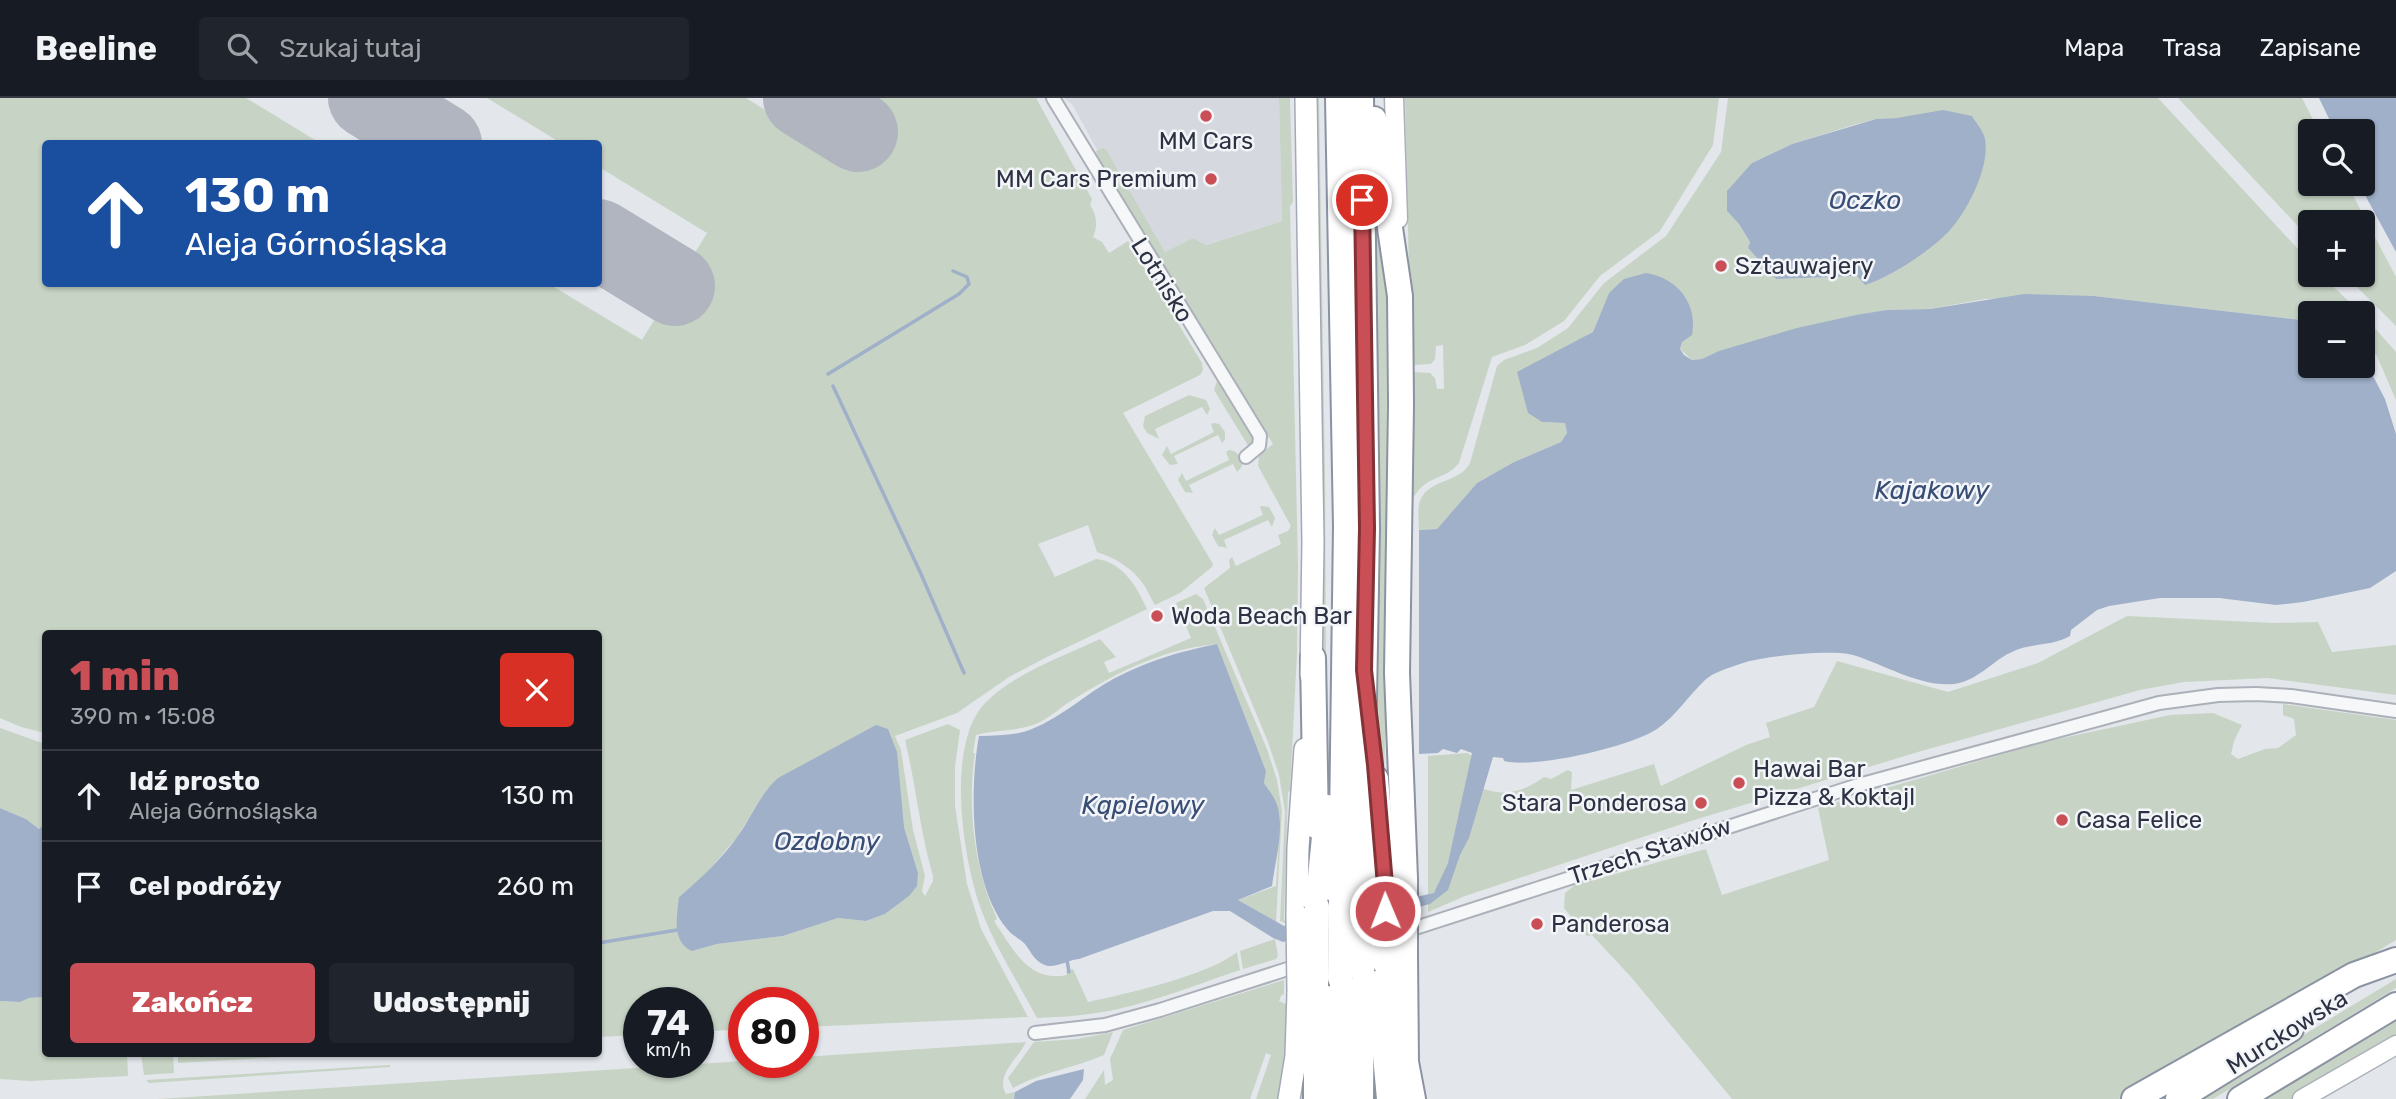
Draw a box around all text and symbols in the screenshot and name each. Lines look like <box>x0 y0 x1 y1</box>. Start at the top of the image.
search box <box>199 17 689 80</box>
text: Beeline <box>35 29 157 68</box>
icon: search <box>223 29 261 67</box>
text: Szukaj tutaj <box>279 33 422 64</box>
text: Mapa <box>2064 34 2124 62</box>
text: Trasa <box>2162 34 2222 62</box>
text: Zapisane <box>2260 34 2361 62</box>
marker: MM Cars <box>1198 108 1214 124</box>
map controls <box>2298 119 2375 378</box>
button: search <box>2298 119 2375 196</box>
place label: MM Cars <box>1159 127 1253 155</box>
place label: MM Cars Premium <box>996 165 1197 193</box>
text: 130 m <box>185 166 330 224</box>
icon: ahead <box>70 168 161 259</box>
pin <box>1332 170 1392 230</box>
marker: MM Cars Premium <box>1203 171 1219 187</box>
icon: arrive <box>1343 181 1381 219</box>
water label: Oczko <box>1829 185 1901 216</box>
button: + <box>2298 210 2375 287</box>
text: Aleja Górnośląska <box>185 225 448 263</box>
street label: Lotnisko <box>1125 233 1199 327</box>
place label: Sztauwajery <box>1735 252 1874 280</box>
marker: Sztauwajery <box>1713 258 1729 274</box>
button: − <box>2298 301 2375 378</box>
water label: Kajakowy <box>1874 475 1990 506</box>
place label: Woda Beach Bar <box>1171 602 1352 630</box>
marker: Woda Beach Bar <box>1149 608 1165 624</box>
text: 1 min <box>70 651 180 701</box>
button: close <box>500 653 574 727</box>
text: 390 m · 15:08 <box>70 702 216 730</box>
place label: Hawai Bar Pizza & Koktajl <box>1753 755 1915 811</box>
text: Idź prosto <box>129 766 260 797</box>
marker: Hawai Bar Pizza & Koktajl <box>1731 775 1747 791</box>
icon: ahead <box>70 777 108 815</box>
text: 130 m <box>501 780 574 811</box>
place label: Stara Ponderosa <box>1502 789 1687 817</box>
water label: Kąpielowy <box>1082 790 1205 821</box>
marker: Stara Ponderosa <box>1693 795 1709 811</box>
text: Aleja Górnośląska <box>129 797 318 825</box>
place label: Casa Felice <box>2076 806 2202 834</box>
street label: Trzech Stawów <box>1565 812 1735 890</box>
marker: Casa Felice <box>2054 812 2070 828</box>
water label: Ozdobny <box>774 826 881 857</box>
icon: arrive <box>70 868 108 906</box>
text: Cel podróży <box>129 871 282 902</box>
text: 260 m <box>497 871 574 902</box>
position arrow <box>1348 874 1422 948</box>
place label: Panderosa <box>1551 910 1670 938</box>
marker: Panderosa <box>1529 916 1545 932</box>
button: Zakończ <box>70 963 315 1043</box>
button: Udostępnij <box>329 963 574 1043</box>
street label: Murckowska <box>2221 984 2353 1080</box>
speed limit sign: 80 <box>728 987 819 1078</box>
text: 74 <box>647 1002 690 1044</box>
text: km/h <box>646 1039 691 1061</box>

